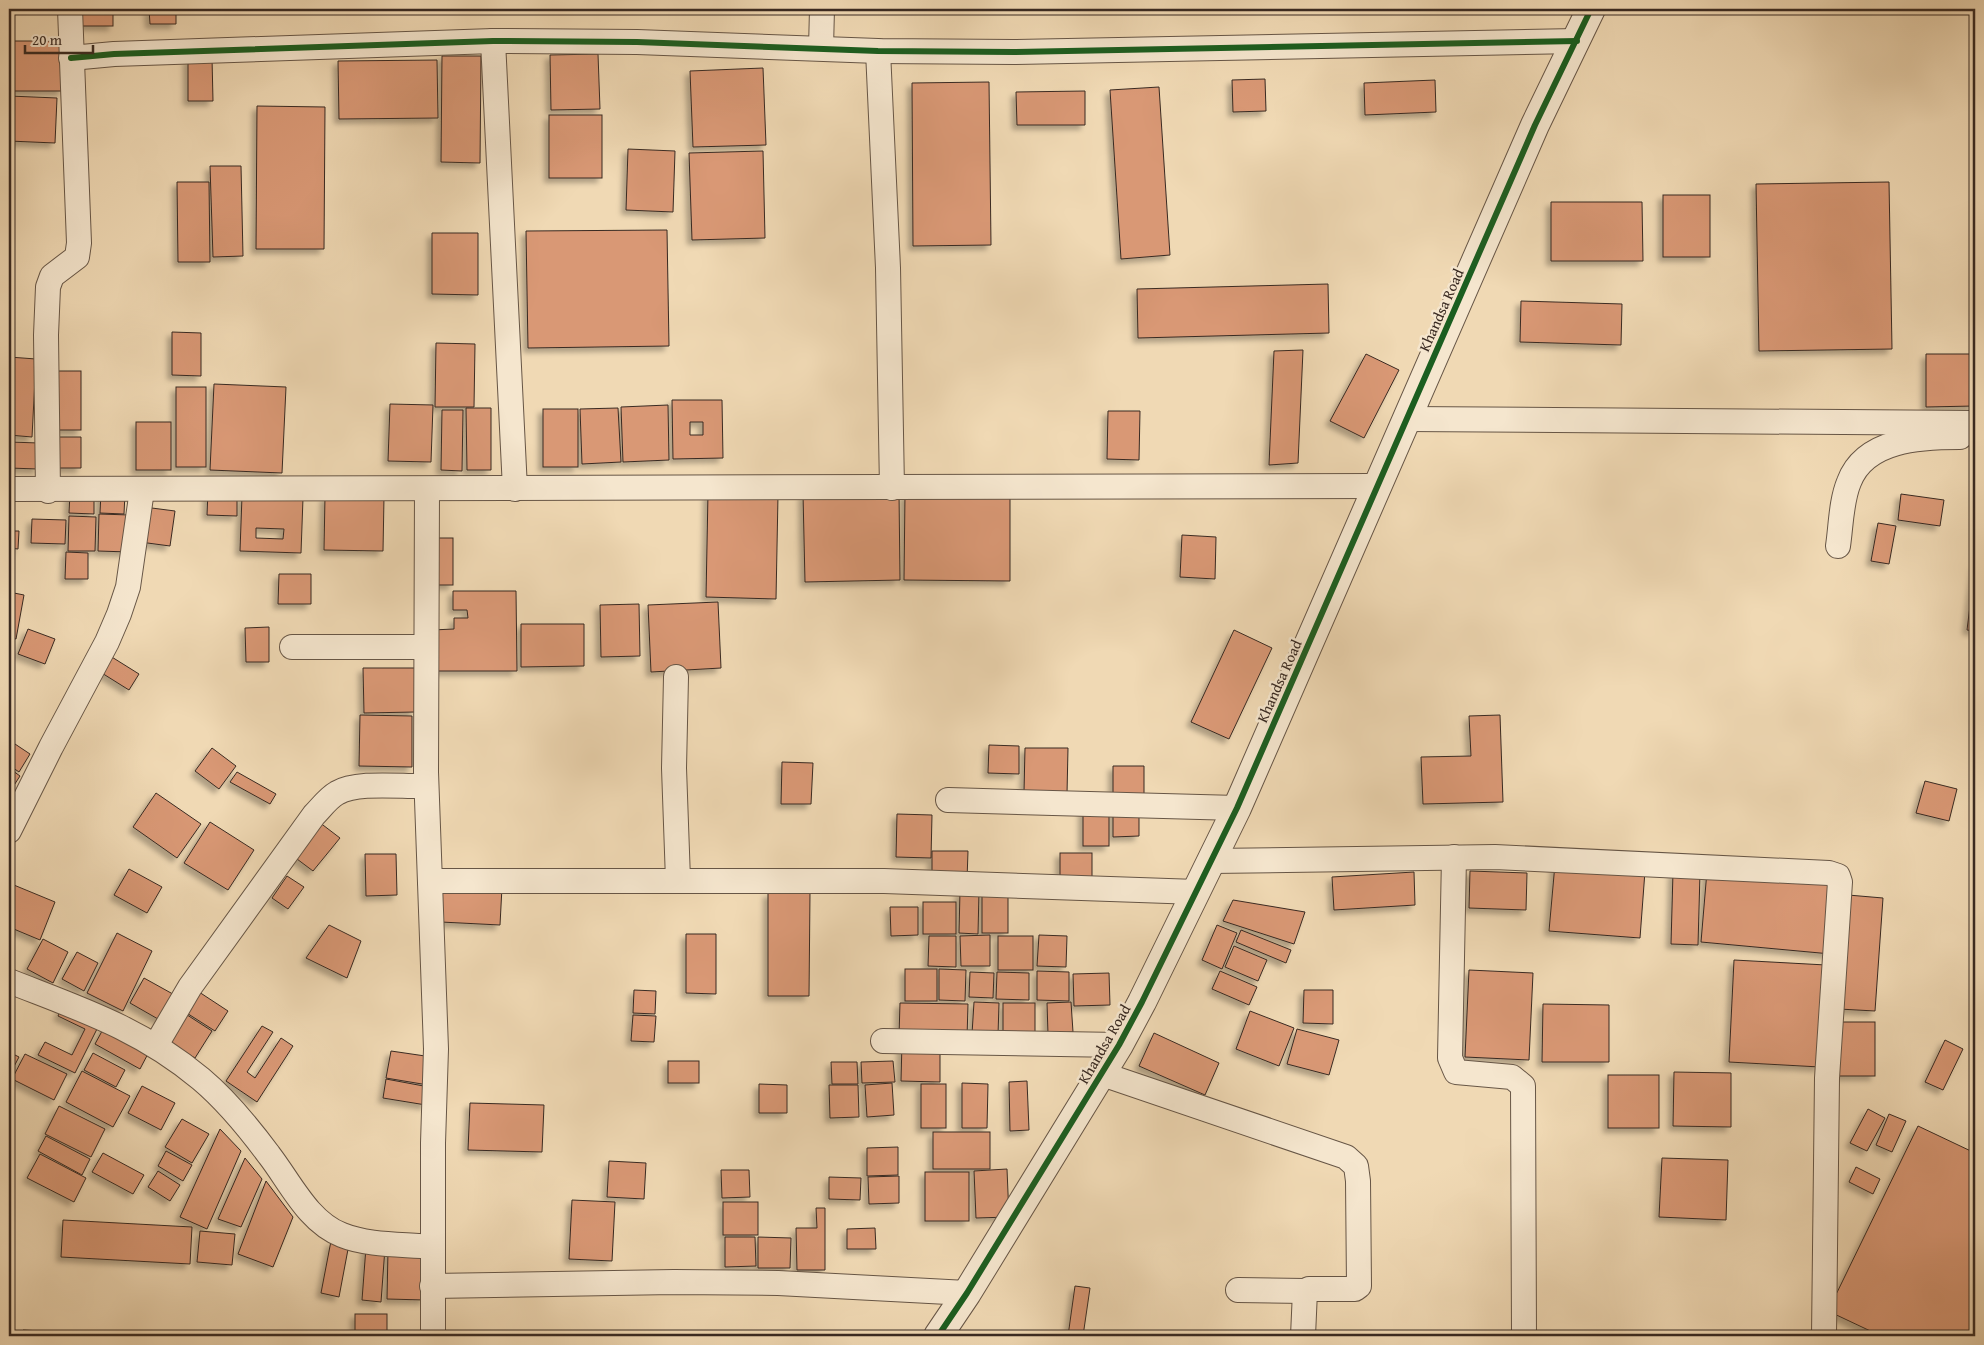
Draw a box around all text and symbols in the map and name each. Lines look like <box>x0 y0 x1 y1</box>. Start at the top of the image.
scale bar <box>25 22 92 54</box>
text: 20 m <box>32 29 63 50</box>
street label: Khandsa Road <box>1413 265 1469 355</box>
street label: Khandsa Road <box>1251 636 1307 726</box>
street label: Khandsa Road <box>1073 1000 1135 1088</box>

